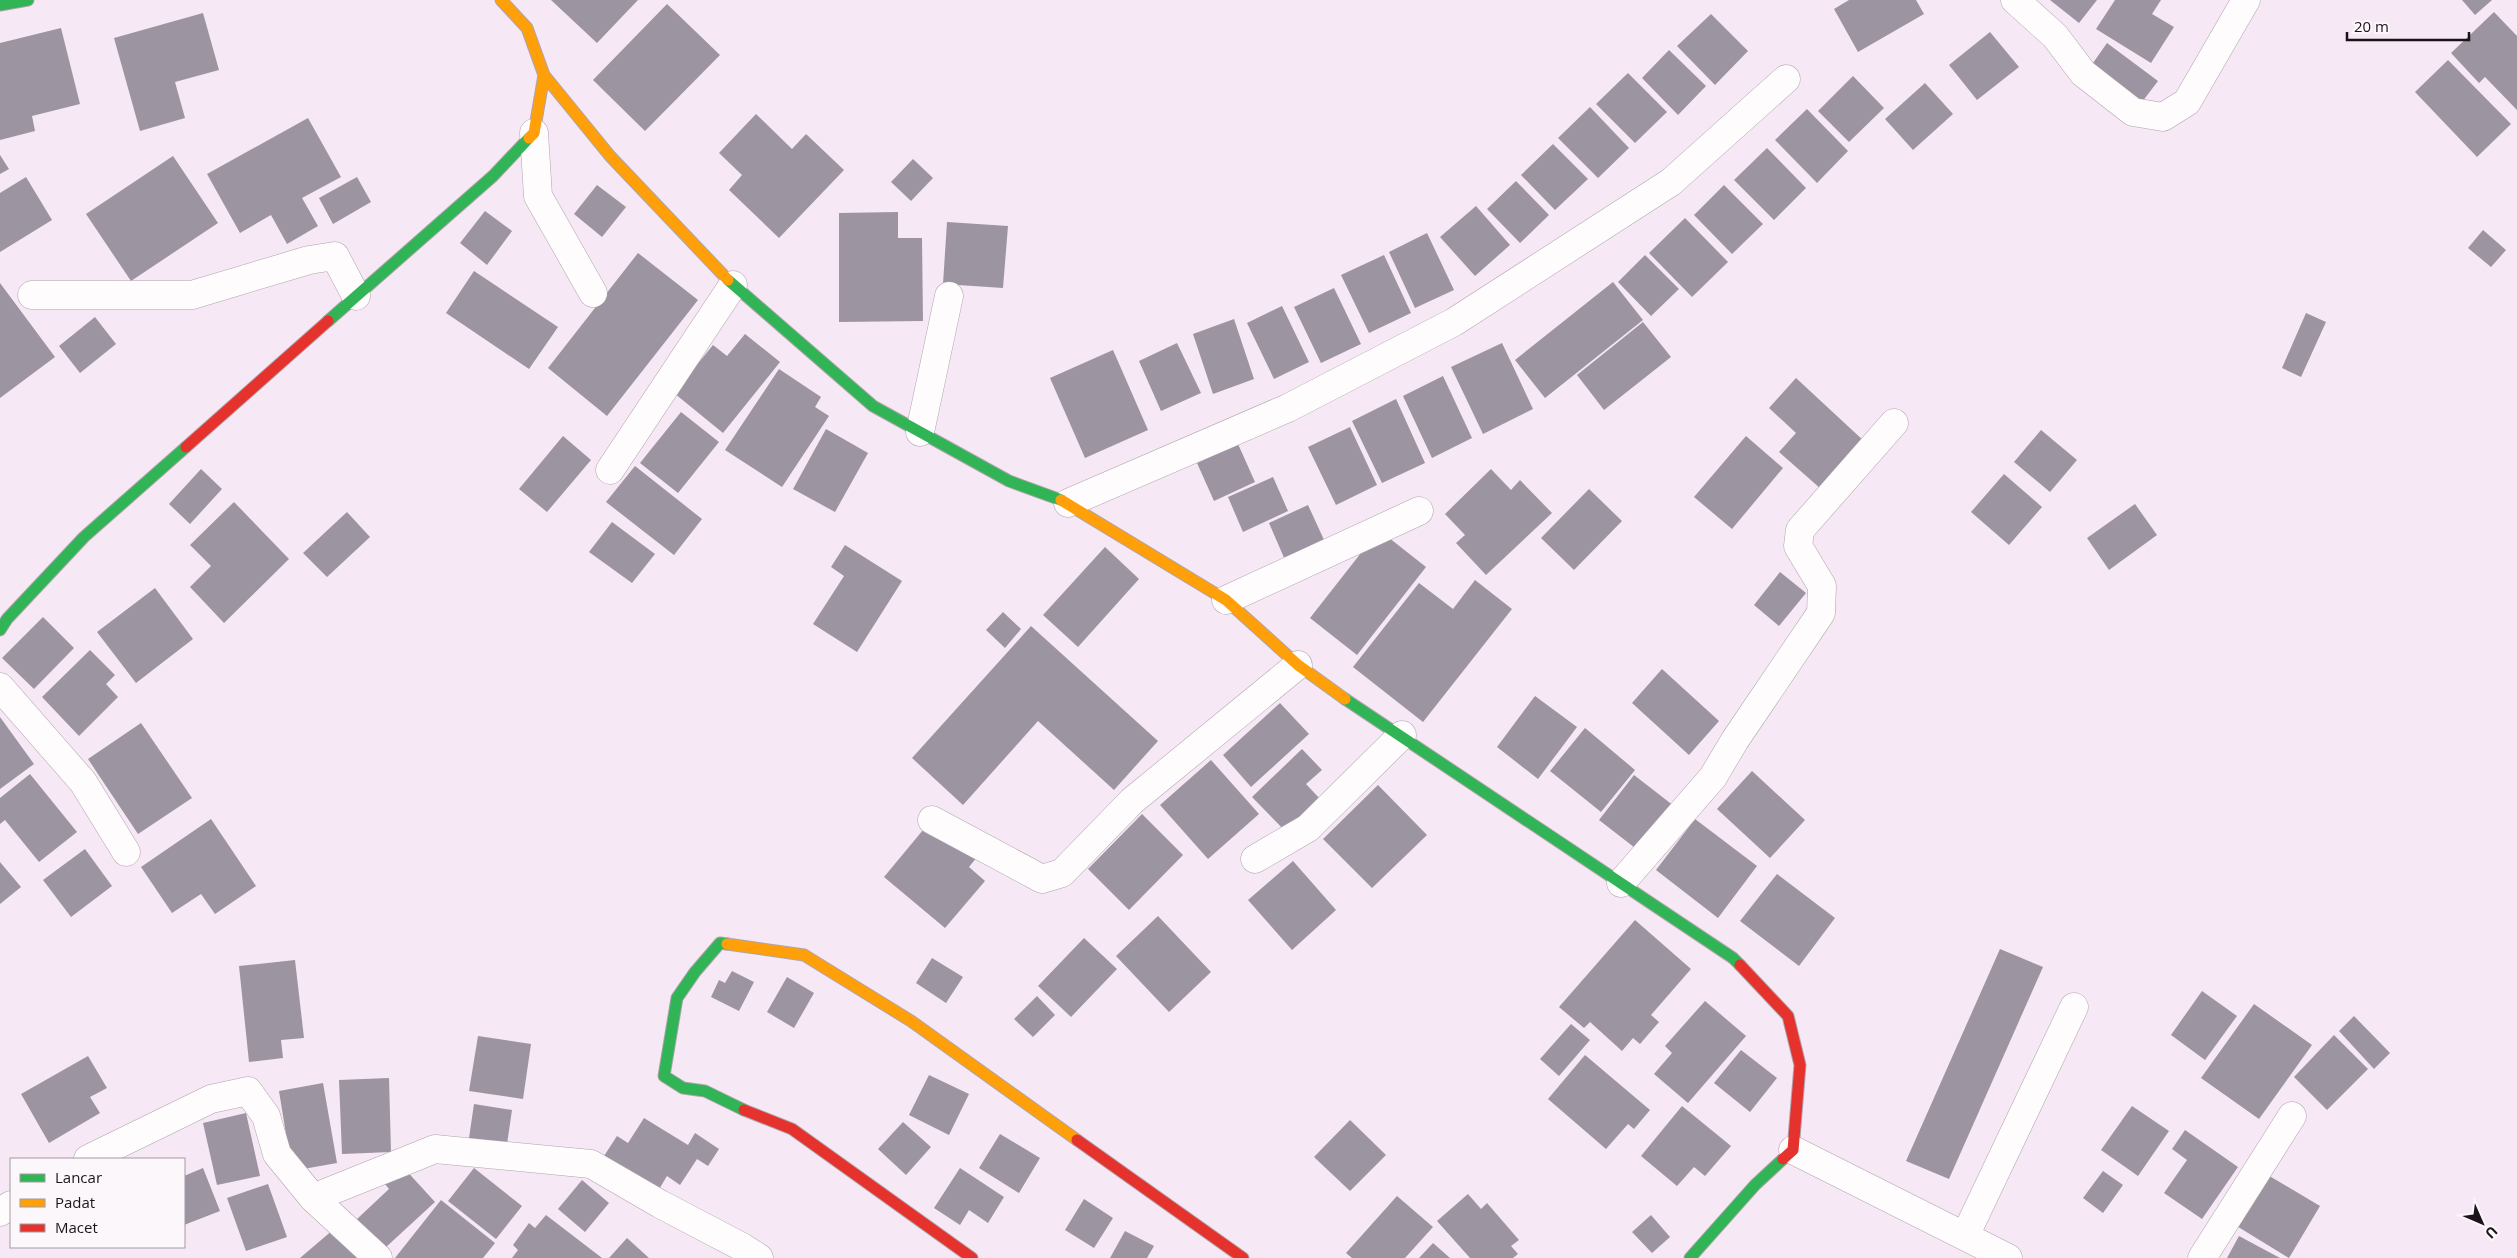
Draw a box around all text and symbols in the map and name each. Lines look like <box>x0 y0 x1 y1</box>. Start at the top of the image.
scale bar <box>2347 10 2470 42</box>
text: 20 m <box>2354 16 2389 36</box>
legend <box>10 1158 185 1248</box>
text: Lancar <box>55 1167 102 1187</box>
text: Padat <box>55 1192 95 1212</box>
north arrow <box>2457 1198 2507 1248</box>
text: Macet <box>55 1217 98 1237</box>
text: U <box>2481 1222 2502 1243</box>

